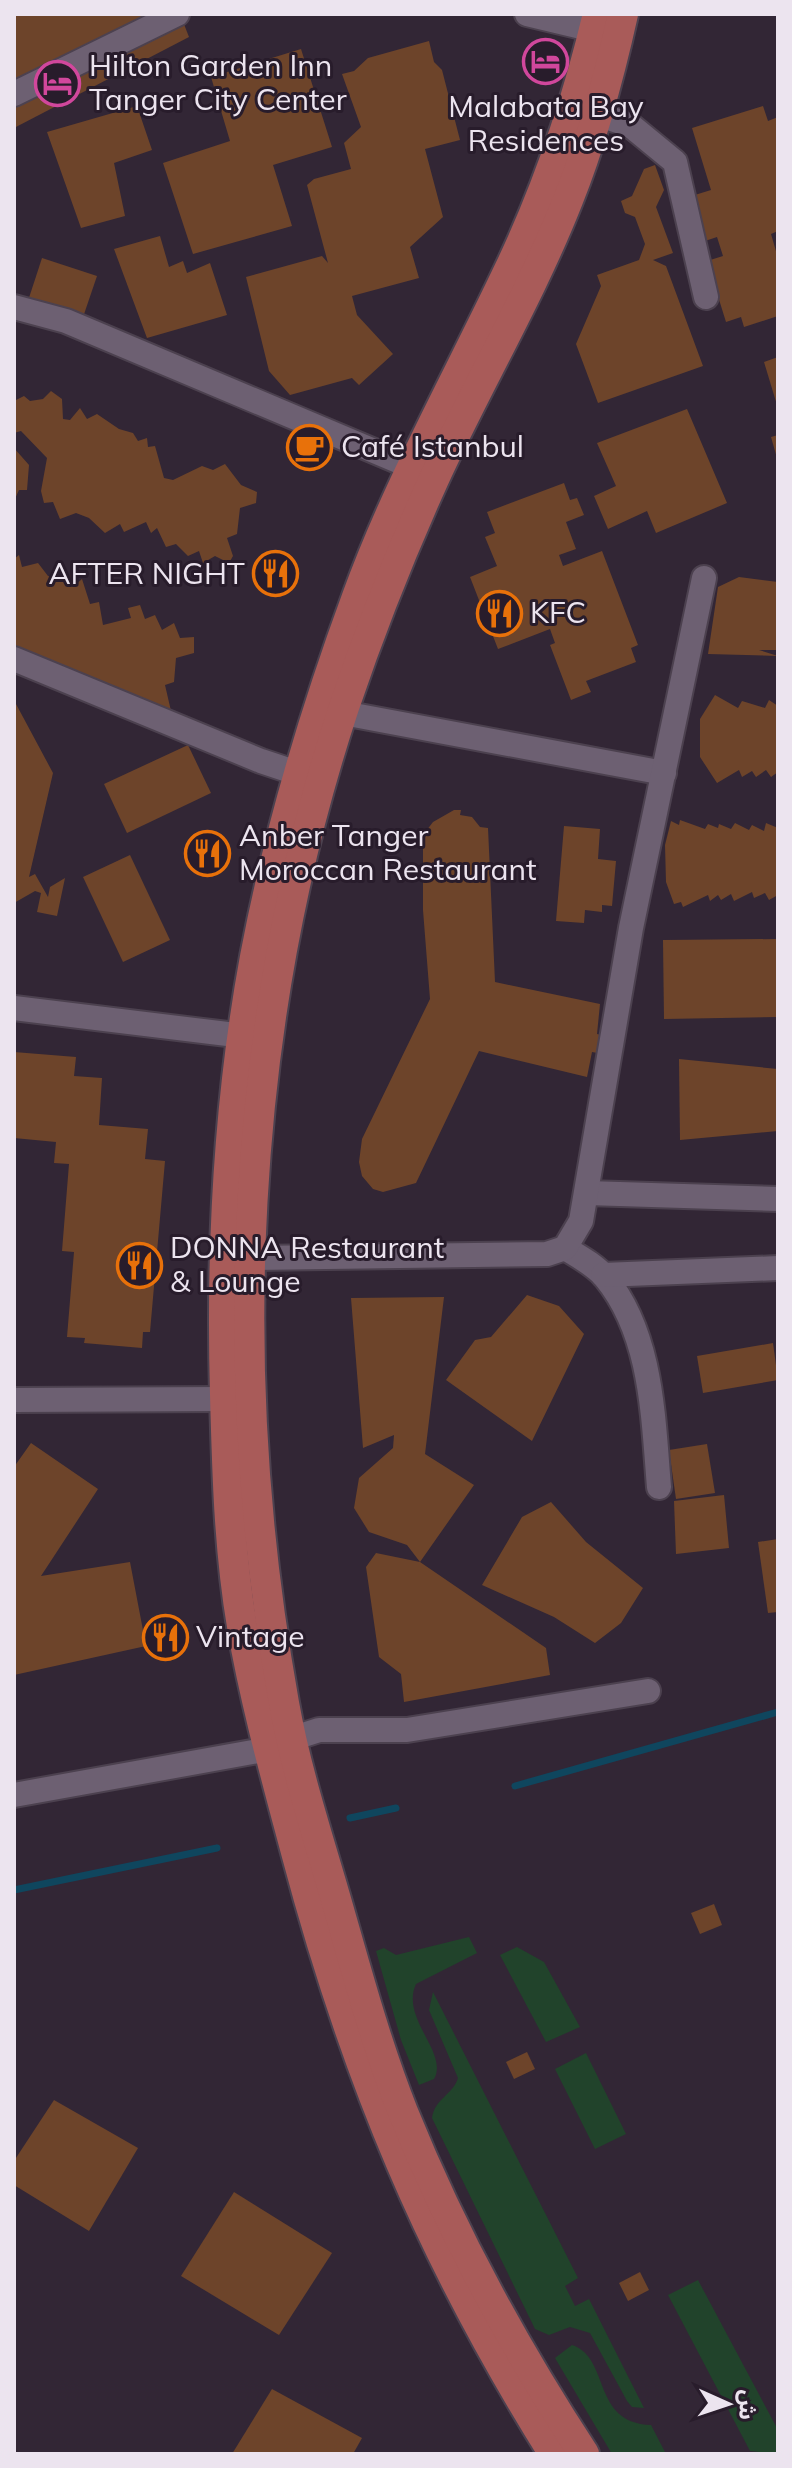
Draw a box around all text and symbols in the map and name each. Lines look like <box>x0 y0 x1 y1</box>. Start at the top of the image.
hotel icon: Malabata Bay Residences <box>522 37 570 85</box>
place label: Hilton Garden Inn Tanger City Center <box>89 46 347 118</box>
hotel icon: Hilton Garden Inn Tanger City Center <box>34 59 82 107</box>
place label: Malabata Bay Residences <box>448 87 644 159</box>
cafe icon: Café Istanbul <box>286 423 334 471</box>
place label: Café Istanbul <box>341 427 524 465</box>
restaurant icon: AFTER NIGHT <box>252 550 300 598</box>
place label: AFTER NIGHT <box>48 554 245 592</box>
restaurant icon: KFC <box>475 589 523 637</box>
place label: KFC <box>530 593 586 631</box>
place label: Anber Tanger Moroccan Restaurant <box>239 816 536 888</box>
restaurant icon: Anber Tanger Moroccan Restaurant <box>184 829 232 877</box>
place label: DONNA Restaurant & Lounge <box>170 1228 444 1300</box>
restaurant icon: DONNA Restaurant & Lounge <box>115 1241 163 1289</box>
restaurant icon: Vintage <box>141 1613 189 1661</box>
place label: Vintage <box>196 1617 305 1655</box>
north arrow <box>688 2364 768 2444</box>
text: ش <box>733 2389 763 2421</box>

